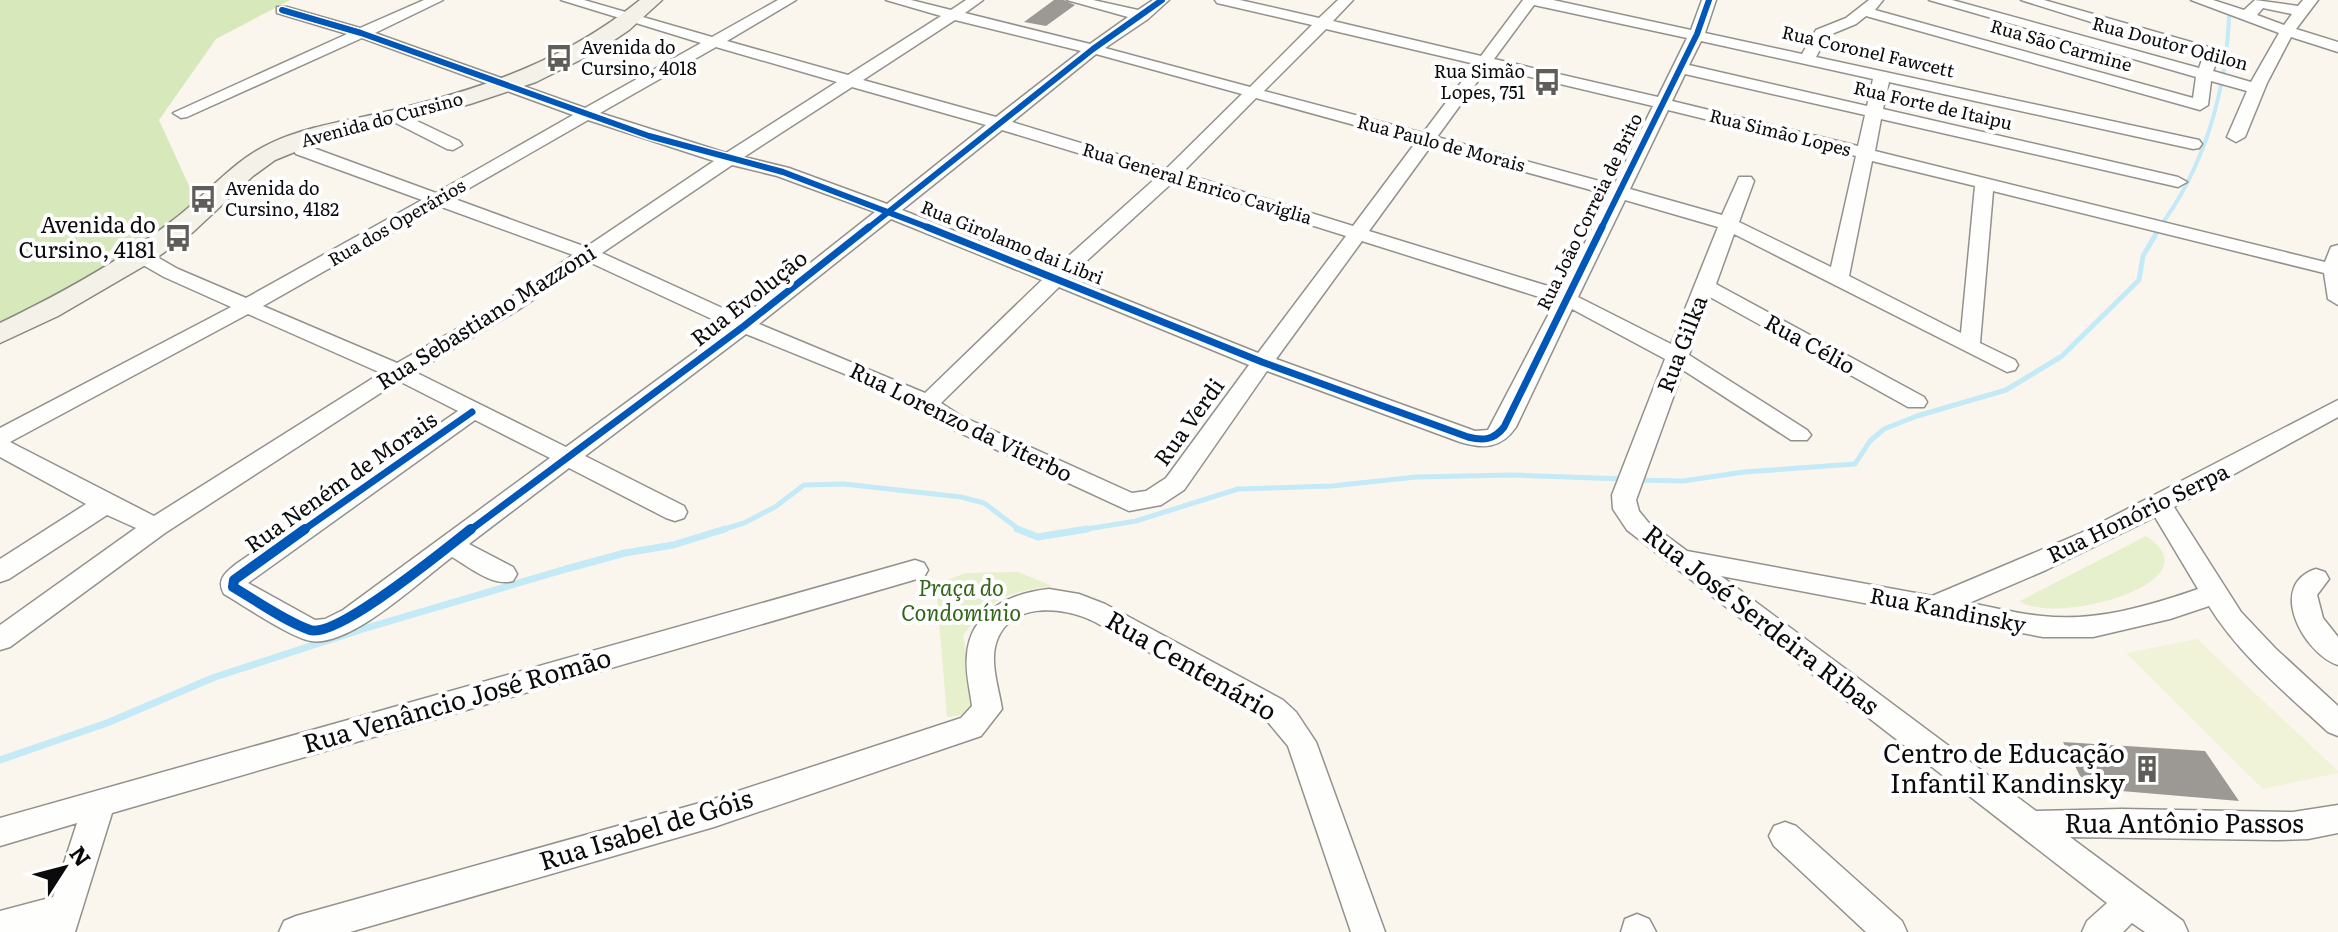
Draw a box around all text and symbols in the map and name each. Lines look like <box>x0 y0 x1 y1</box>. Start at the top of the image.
street label: Rua Doutor Odilon <box>2089 9 2252 76</box>
street label: Rua São Carmine <box>1987 11 2135 78</box>
street label: Rua Coronel Fawcett <box>1779 18 1958 84</box>
place label: Avenida do Cursino, 4018 <box>581 33 697 81</box>
bus stop icon: Avenida do Cursino, 4018 <box>544 43 574 73</box>
place label: Rua Simão Lopes, 751 <box>1434 57 1525 105</box>
bus stop icon: Rua Simão Lopes, 751 <box>1532 67 1562 97</box>
street label: Rua Forte de Itaipu <box>1851 73 2015 136</box>
street label: Avenida do Cursino <box>298 84 466 153</box>
street label: Rua Simão Lopes <box>1707 101 1854 162</box>
street label: Rua Paulo de Morais <box>1355 107 1528 178</box>
street label: Rua João Correia de Brito <box>1529 108 1648 314</box>
street label: Rua General Enrico Caviglia <box>1079 135 1316 230</box>
street label: Rua dos Operários <box>323 171 470 272</box>
place label: Avenida do Cursino, 4182 <box>225 174 339 222</box>
bus stop icon: Avenida do Cursino, 4182 <box>188 184 218 214</box>
street label: Rua Girolamo dai Libri <box>917 193 1108 291</box>
place label: Avenida do Cursino, 4181 <box>18 207 156 265</box>
bus stop icon: Avenida do Cursino, 4181 <box>163 223 193 253</box>
street label: Rua Sebastiano Mazzoni <box>369 235 601 397</box>
street label: Rua Evolução <box>683 241 814 353</box>
street label: Rua Gilka <box>1647 290 1714 397</box>
street label: Rua Célio <box>1759 304 1862 381</box>
street label: Rua Lorenzo da Viterbo <box>845 352 1079 489</box>
street label: Rua Verdi <box>1145 370 1231 472</box>
street label: Rua Neném de Morais <box>237 402 443 560</box>
street label: Rua Honório Serpa <box>2041 453 2234 570</box>
street label: Rua José Serdeira Ribas <box>1636 513 1889 723</box>
park label: Praça do Condomínio <box>901 570 1021 628</box>
street label: Rua Kandinsky <box>1867 577 2030 640</box>
street label: Rua Centenário <box>1099 599 1285 729</box>
street label: Rua Venâncio José Romão <box>297 636 615 761</box>
place label: Centro de Educação Infantil Kandinsky <box>1883 732 2125 801</box>
building icon: Centro de Educação Infantil Kandinsky <box>2132 754 2162 784</box>
street label: Rua Isabel de Góis <box>534 777 757 879</box>
street label: Rua Antônio Passos <box>2064 802 2304 841</box>
north arrow <box>24 828 104 908</box>
text: N <box>63 838 100 873</box>

